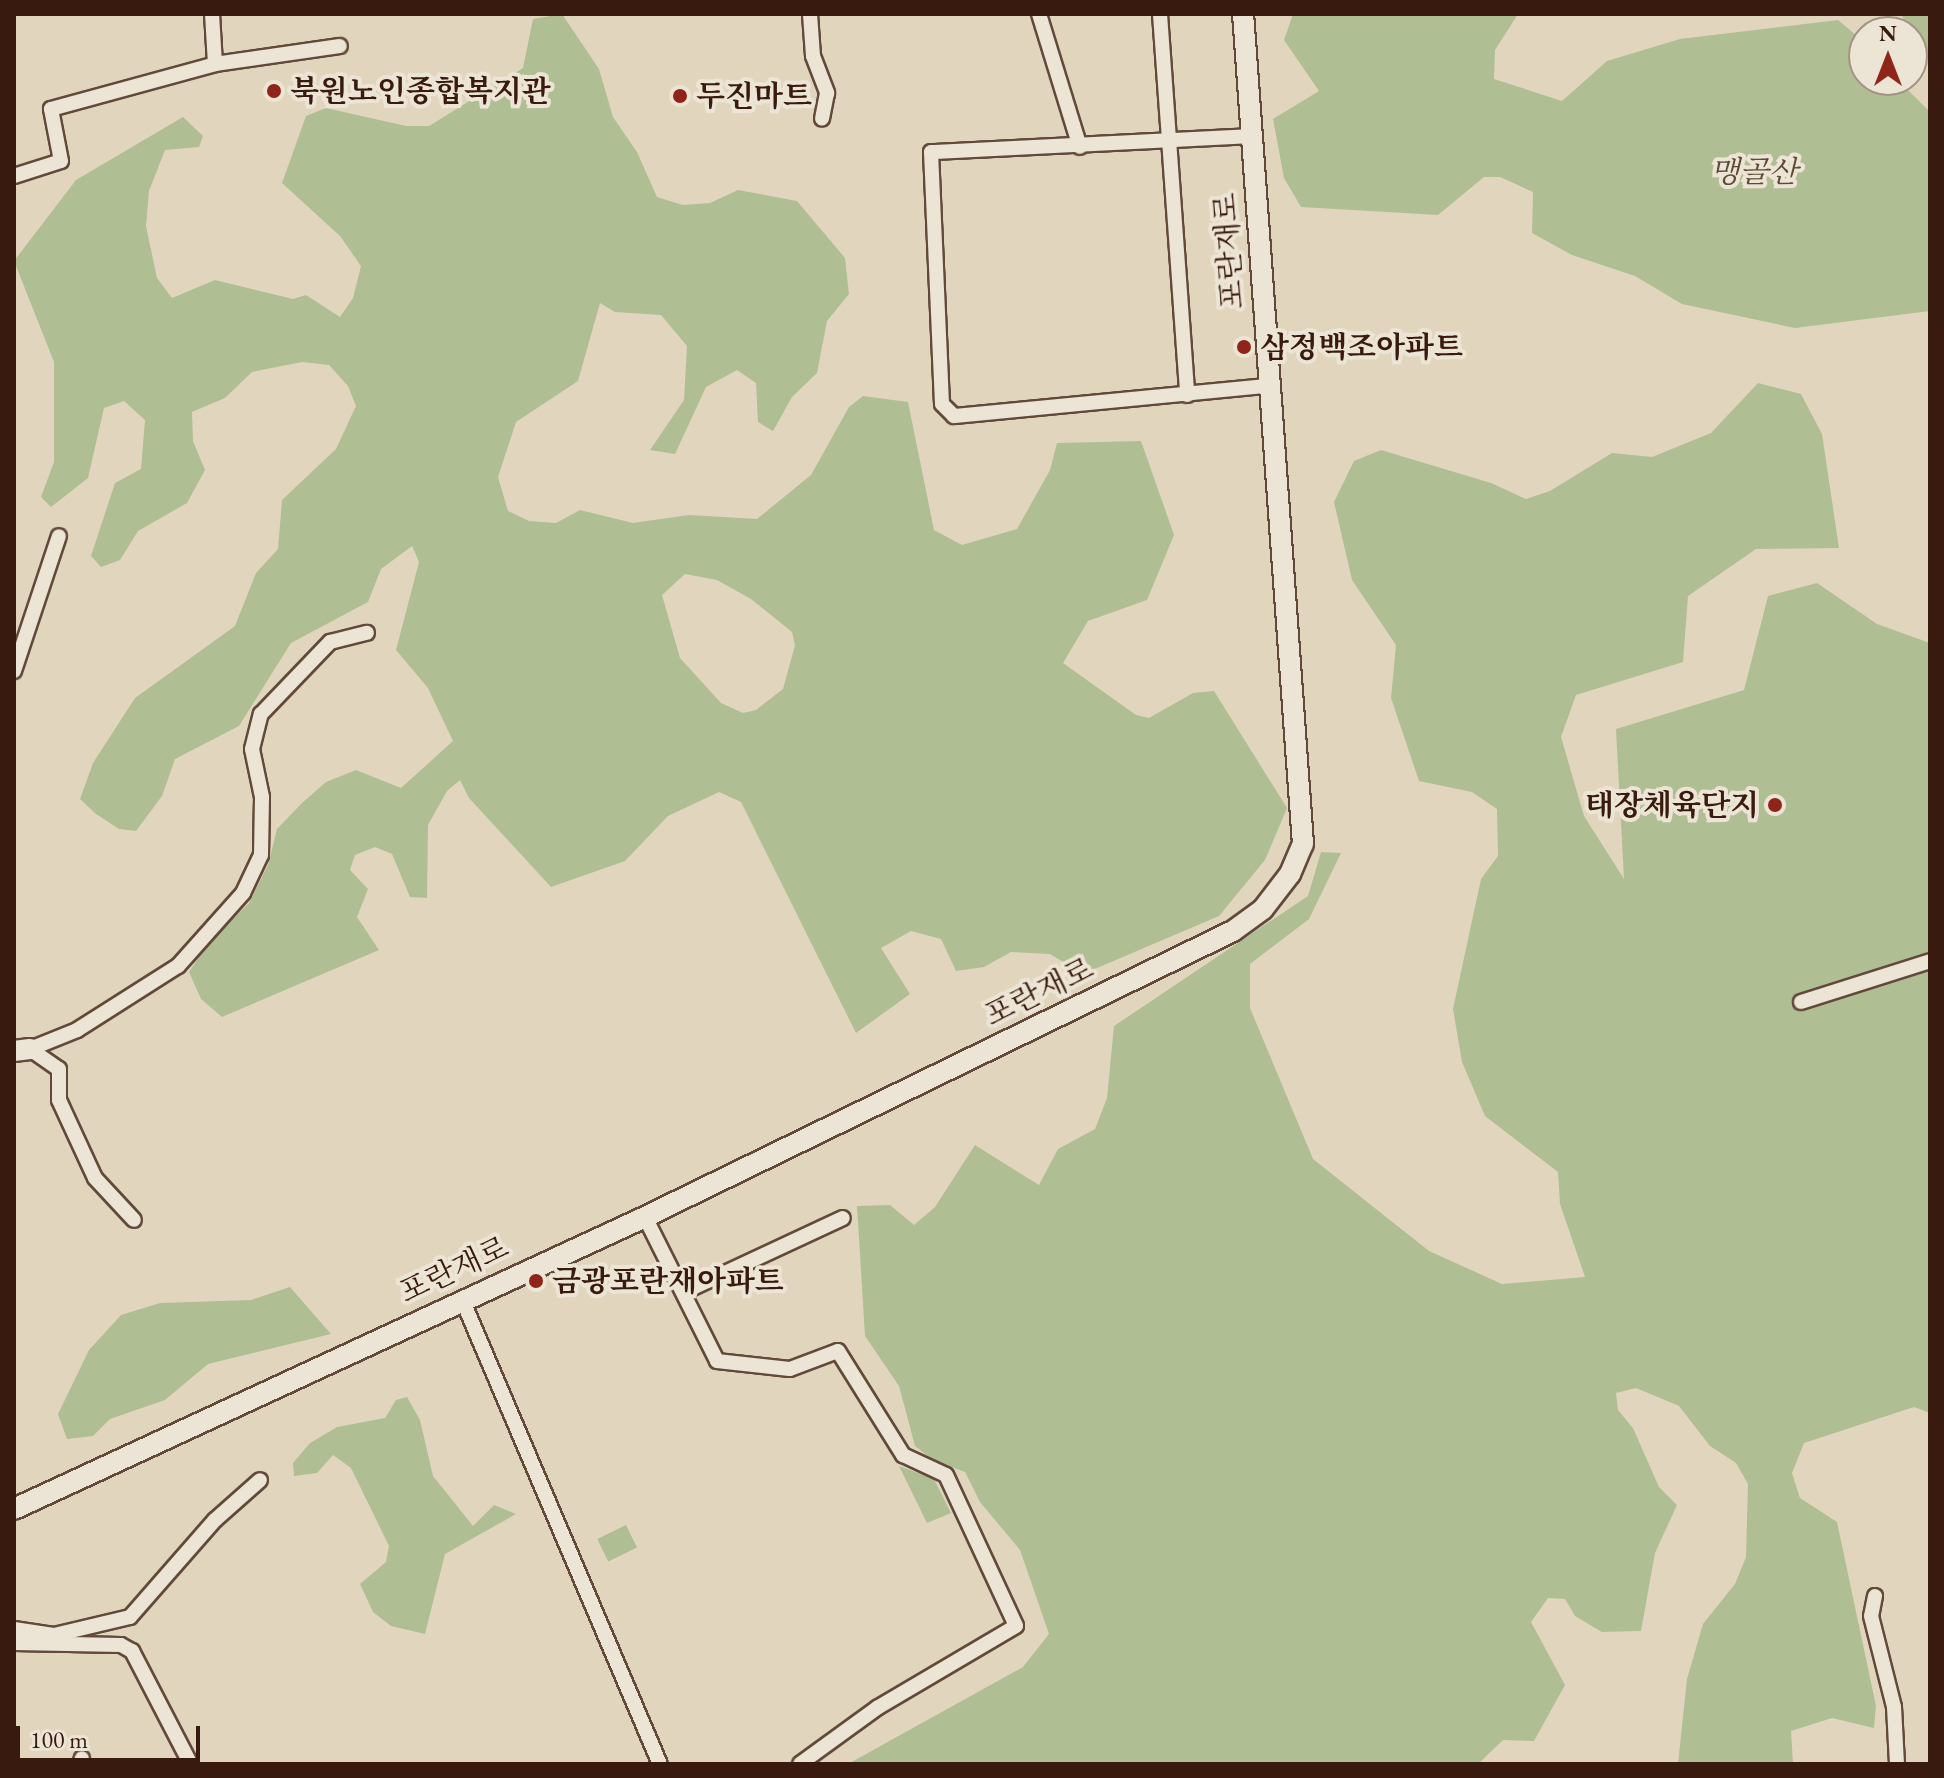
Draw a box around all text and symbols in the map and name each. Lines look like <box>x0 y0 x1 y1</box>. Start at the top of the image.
north arrow <box>1848 16 1928 96</box>
text: N <box>1879 19 1897 48</box>
place label: 북원노인종합복지관 <box>290 73 551 109</box>
place label: 두진마트 <box>696 78 812 114</box>
marker: 북원노인종합복지관 <box>265 82 283 100</box>
marker: 두진마트 <box>671 87 689 105</box>
park label: 맹골산 <box>1711 154 1797 190</box>
street label: 포란재로 <box>1207 192 1251 310</box>
place label: 삼정백조아파트 <box>1260 329 1463 365</box>
marker: 삼정백조아파트 <box>1235 338 1253 356</box>
place label: 태장체육단지 <box>1585 787 1759 823</box>
marker: 태장체육단지 <box>1766 796 1784 814</box>
street label: 포란재로 <box>979 950 1099 1034</box>
street label: 포란재로 <box>394 1229 514 1311</box>
place label: 금광포란재아파트 <box>552 1263 784 1299</box>
marker: 금광포란재아파트 <box>527 1272 545 1290</box>
scale bar <box>20 1710 204 1760</box>
text: 100 m <box>30 1724 88 1755</box>

